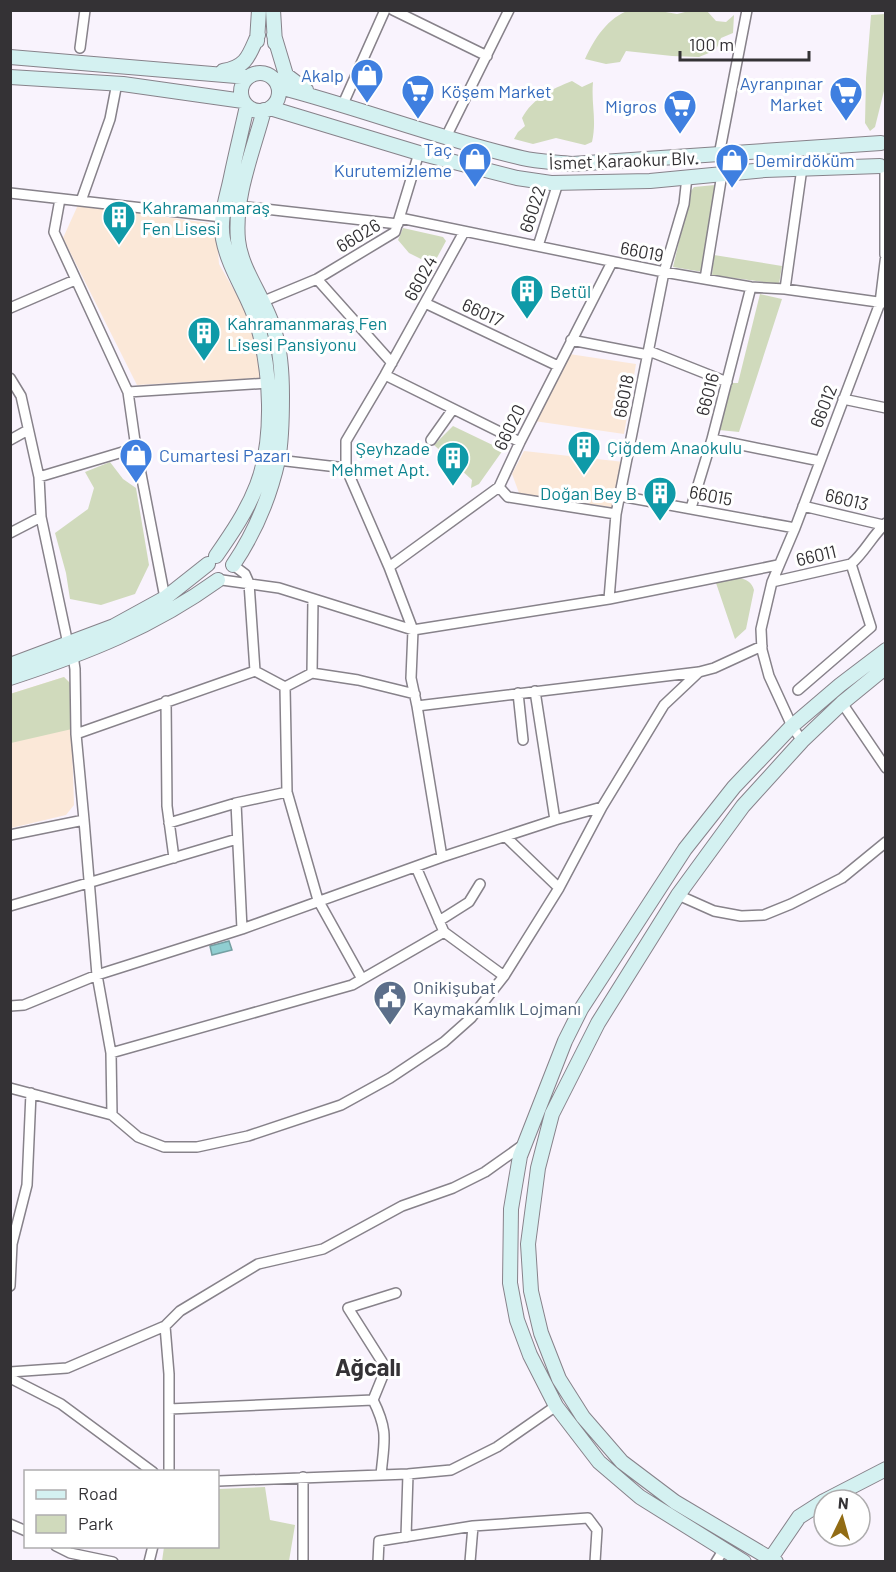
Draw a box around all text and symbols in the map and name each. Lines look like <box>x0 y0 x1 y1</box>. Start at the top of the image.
scale bar <box>680 24 809 62</box>
text: 100 m <box>689 33 734 55</box>
shop icon: Akalp <box>349 57 385 104</box>
place label: Akalp <box>301 64 344 86</box>
place label: Ayranpınar Market <box>740 72 823 115</box>
supermarket icon: Köşem Market <box>400 73 436 120</box>
supermarket icon: Ayranpınar Market <box>828 75 864 122</box>
place label: Köşem Market <box>441 80 551 102</box>
supermarket icon: Migros <box>662 88 698 135</box>
place label: Migros <box>605 95 657 117</box>
place label: Taç Kurutemizleme <box>334 138 452 181</box>
shop icon: Taç Kurutemizleme <box>457 141 493 188</box>
shop icon: Demirdöküm <box>714 142 750 189</box>
street label: İsmet Karaokur Blv. <box>548 146 700 174</box>
place label: Demirdöküm <box>755 149 855 171</box>
street label: 66022 <box>514 183 550 235</box>
place label: Kahramanmaraş Fen Lisesi <box>142 196 270 239</box>
building icon: Kahramanmaraş Fen Lisesi <box>101 199 137 246</box>
street label: 66026 <box>332 213 384 257</box>
street label: 66019 <box>618 236 666 266</box>
street label: 66024 <box>399 252 441 304</box>
building icon: Betül <box>509 273 545 320</box>
place label: Betül <box>550 280 591 302</box>
street label: 66017 <box>459 293 508 331</box>
place label: Kahramanmaraş Fen Lisesi Pansiyonu <box>227 312 387 355</box>
building icon: Kahramanmaraş Fen Lisesi Pansiyonu <box>186 315 222 362</box>
street label: 66016 <box>691 370 723 418</box>
street label: 66018 <box>608 372 638 420</box>
street label: 66012 <box>805 381 841 431</box>
street label: 66020 <box>488 400 530 454</box>
building icon: Çiğdem Anaokulu <box>566 429 602 476</box>
place label: Çiğdem Anaokulu <box>607 436 742 458</box>
shop icon: Cumartesi Pazarı <box>118 437 154 484</box>
place label: Şeyhzade Mehmet Apt. <box>331 437 430 480</box>
building icon: Şeyhzade Mehmet Apt. <box>435 440 471 487</box>
place label: Cumartesi Pazarı <box>159 444 290 466</box>
building icon: Doğan Bey B <box>642 475 678 522</box>
street label: 66015 <box>687 480 735 510</box>
place label: Doğan Bey B <box>540 482 637 504</box>
street label: 66013 <box>823 483 871 515</box>
street label: 66011 <box>794 540 838 570</box>
place label: Onikişubat Kaymakamlık Lojmanı <box>413 976 581 1019</box>
public building icon: Onikişubat Kaymakamlık Lojmanı <box>372 979 408 1026</box>
district label: Ağcalı <box>335 1352 401 1381</box>
legend <box>24 1470 219 1548</box>
text: Road <box>78 1482 118 1504</box>
north arrow <box>812 1488 872 1548</box>
text: N <box>837 1493 849 1512</box>
text: Park <box>78 1512 113 1534</box>

